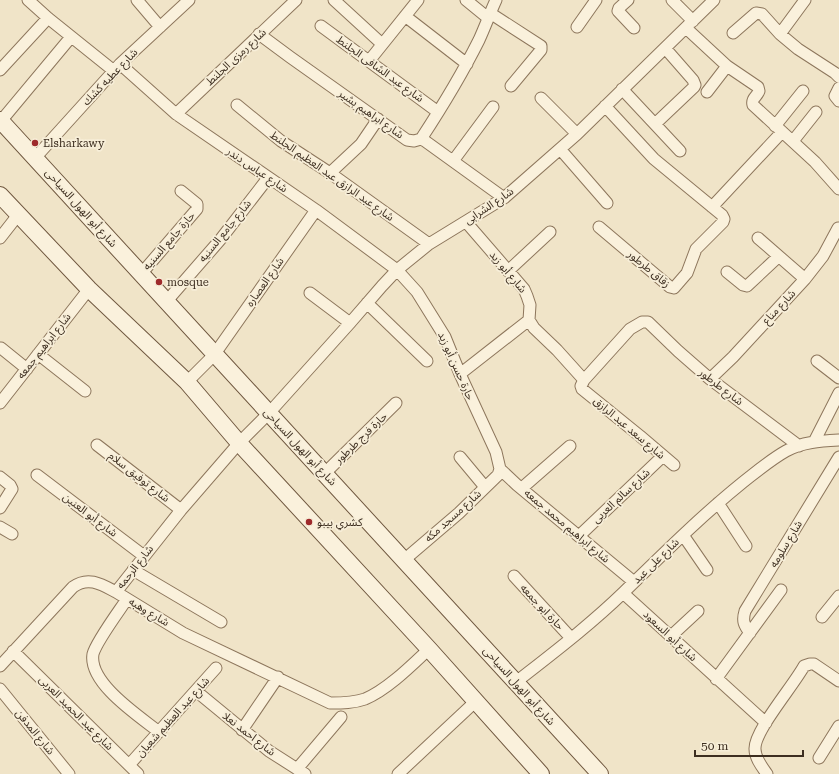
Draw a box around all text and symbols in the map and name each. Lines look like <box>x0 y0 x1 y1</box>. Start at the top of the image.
street label: شارع رمزى الجلنط <box>203 25 270 89</box>
street label: شارع عبد الشافى الجلنط <box>333 33 426 106</box>
street label: شارع عطيه كشك <box>80 46 141 109</box>
street label: شارع ابراهيم بشير <box>334 86 406 143</box>
street label: شارع عبد الرازق عبد العظيم الجلنط <box>266 128 397 226</box>
place label: Elsharkawy <box>43 137 105 150</box>
marker: Elsharkawy <box>30 138 40 148</box>
street label: شارع عباس دندر <box>223 144 290 196</box>
street label: شارع أبو الهول السياحى <box>42 166 120 251</box>
street label: شارع الشرابى <box>462 185 517 228</box>
street label: شارع جامع السنيه <box>196 197 255 265</box>
street label: حارة جامع السنيه <box>140 209 199 273</box>
street label: زقاق طرطور <box>624 247 673 290</box>
street label: شارع أبو زيد <box>486 248 530 296</box>
street label: شارع العصاره <box>243 255 288 310</box>
place label: mosque <box>167 276 209 289</box>
marker: mosque <box>154 277 164 287</box>
street label: شارع مناع <box>760 287 799 328</box>
street label: شارع ابراهيم جمعه <box>14 310 75 383</box>
street label: حارة حسن أبو زيد <box>435 330 477 403</box>
street label: شارع طرطور <box>695 365 746 409</box>
street label: شارع سعد عبد الرازق <box>590 394 668 463</box>
street label: شارع أبو الهول السياحى <box>260 405 340 489</box>
street label: حارة فرج طرطور <box>331 409 391 468</box>
street label: شارع توفيق سلام <box>105 449 172 506</box>
street label: شارع سالم العربى <box>589 466 654 528</box>
street label: شارع ابراهيم محمد جمعه <box>520 486 613 567</box>
street label: شارع مسجد مكه <box>422 487 485 546</box>
street label: شارع أبو العنين <box>60 490 120 541</box>
place label: كشري بيبو <box>317 516 363 531</box>
marker: كشري بيبو <box>304 517 314 527</box>
street label: شارع سلومه <box>767 518 806 570</box>
street label: شارع على عيد <box>630 535 683 587</box>
street label: شارع الرحمه <box>114 542 157 592</box>
street label: حارة ابو جمعه <box>517 581 567 633</box>
street label: شارع وهبه <box>126 595 172 630</box>
street label: شارع أبو السعود <box>640 608 700 665</box>
street label: شارع أبو الهول السياحى <box>480 644 558 729</box>
street label: شارع عبد الحميد العربى <box>35 673 116 754</box>
street label: شارع عبد العظيم شعبان <box>134 674 214 761</box>
street label: شارع المدفن <box>12 707 58 758</box>
street label: شارع احمد نعلا <box>219 709 278 760</box>
scale bar <box>695 732 803 758</box>
text: 50 m <box>701 739 728 753</box>

